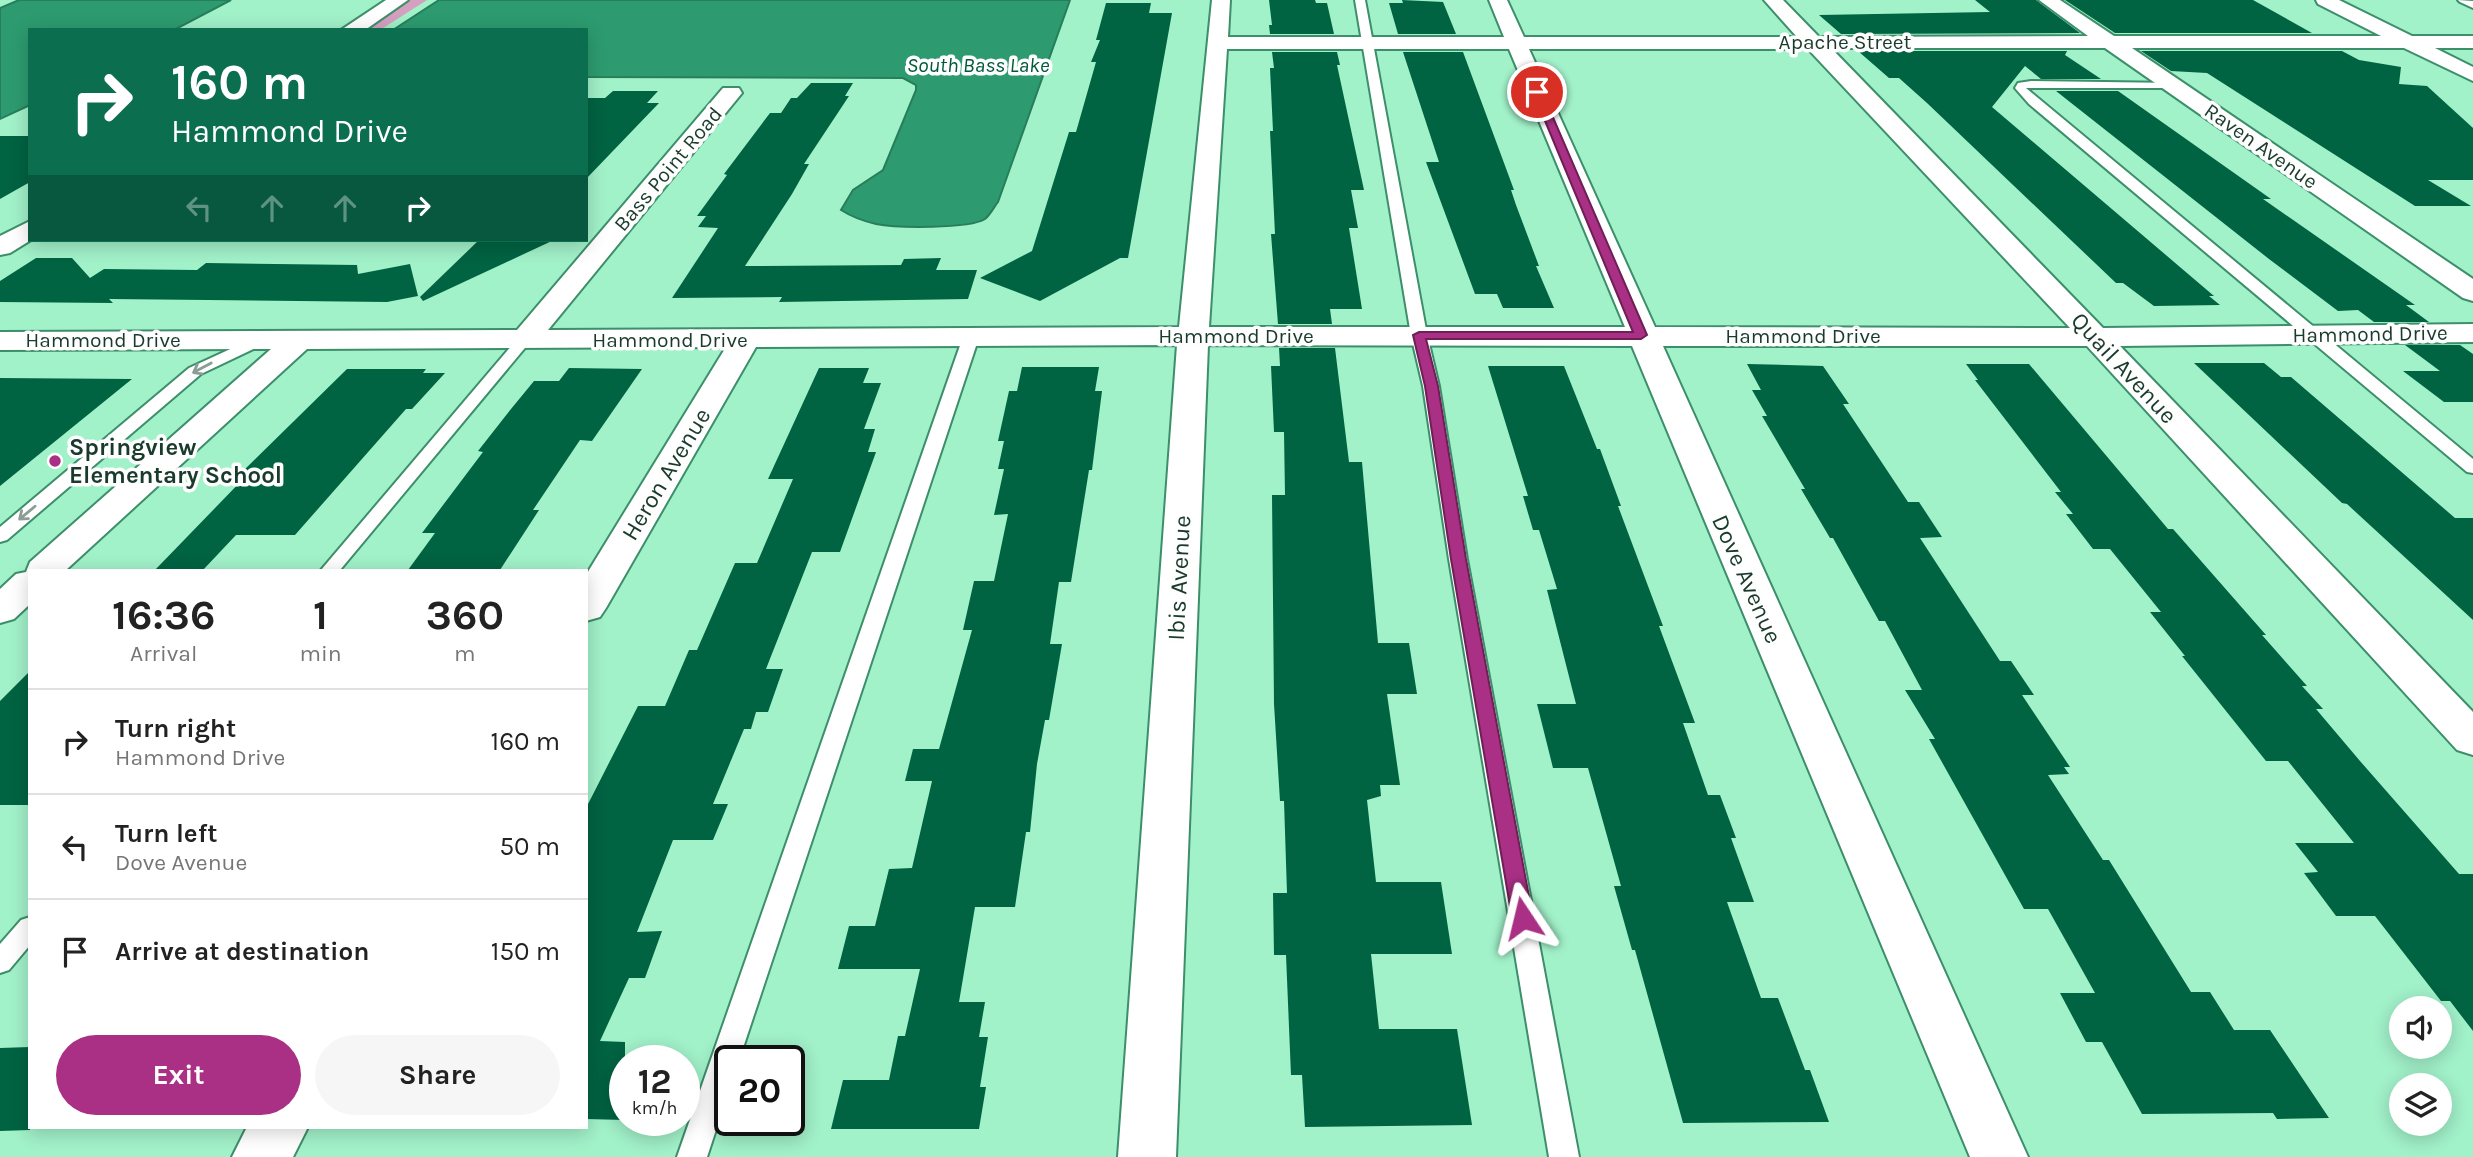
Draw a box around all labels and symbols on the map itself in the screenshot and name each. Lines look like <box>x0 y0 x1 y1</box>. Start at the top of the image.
street label: Apache Street <box>1779 30 1912 54</box>
water label: South Bass Lake <box>907 53 1050 77</box>
pin <box>1507 62 1567 122</box>
street label: Raven Avenue <box>2200 98 2322 194</box>
street label: Bass Point Road <box>609 102 727 236</box>
street label: Quail Avenue <box>2065 307 2183 429</box>
street label: Hammond Drive <box>2292 321 2448 347</box>
street label: Hammond Drive <box>1158 324 1314 348</box>
street label: Hammond Drive <box>1725 324 1881 348</box>
street label: Hammond Drive <box>25 328 181 352</box>
street label: Hammond Drive <box>592 328 748 352</box>
one-way arrow <box>192 362 212 376</box>
street label: Heron Avenue <box>616 403 716 545</box>
place label: Springview Elementary School <box>69 433 282 489</box>
marker: Springview Elementary School <box>47 453 63 469</box>
one-way arrow <box>18 505 36 521</box>
street label: Dove Avenue <box>1706 510 1788 648</box>
street label: Ibis Avenue <box>1162 515 1196 641</box>
position arrow <box>1486 881 1560 955</box>
speed limit sign: 20 <box>714 1045 805 1136</box>

